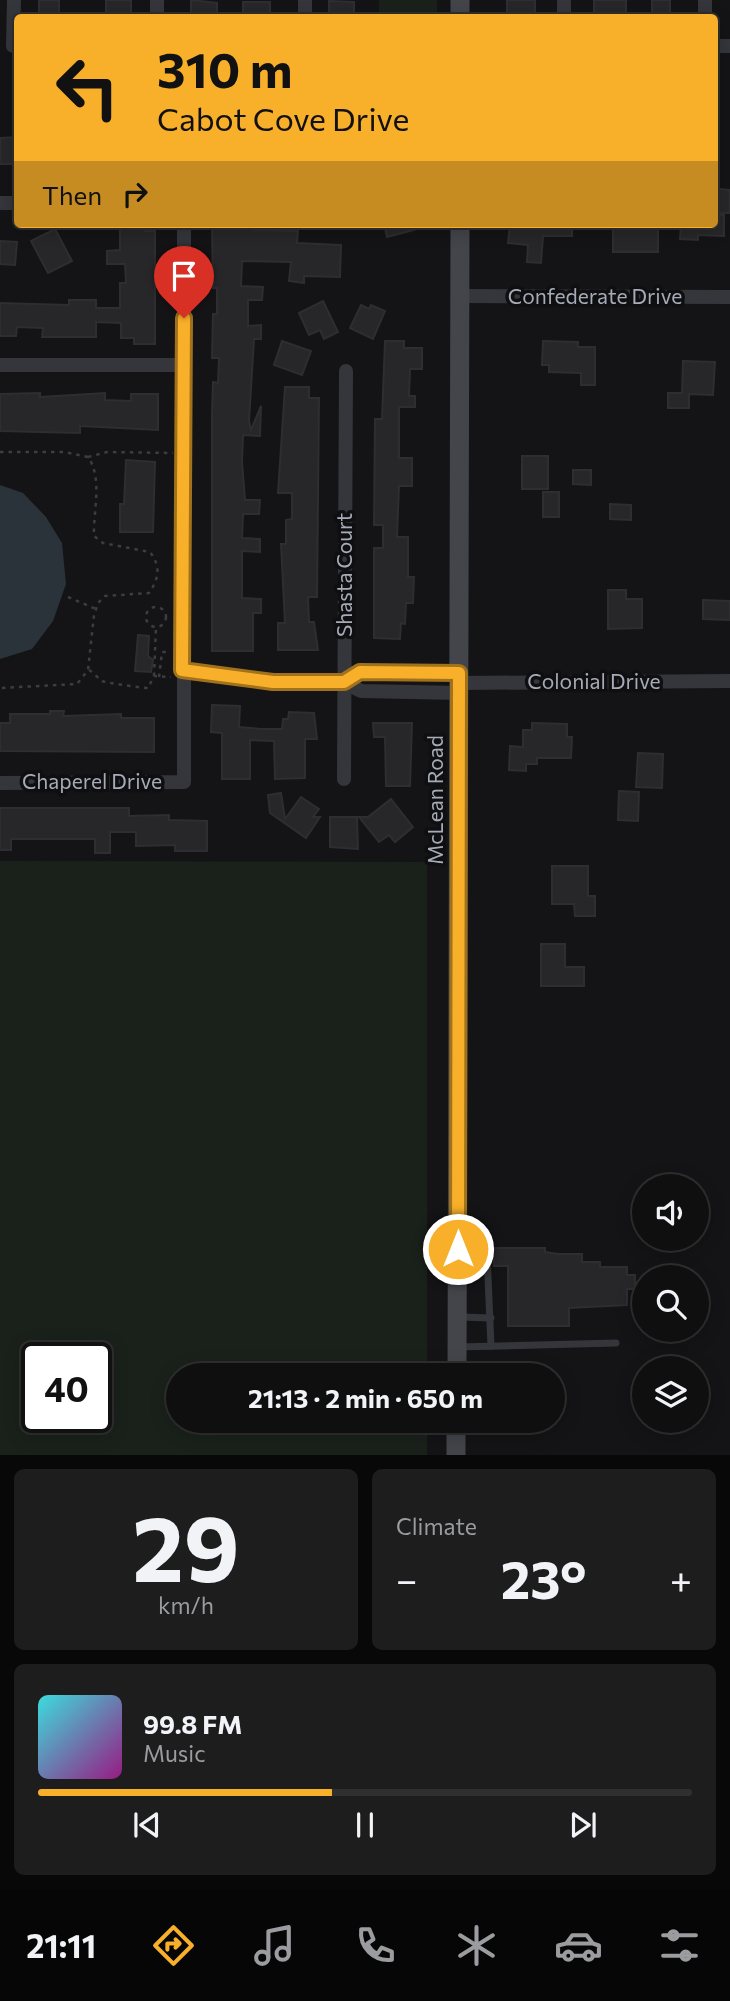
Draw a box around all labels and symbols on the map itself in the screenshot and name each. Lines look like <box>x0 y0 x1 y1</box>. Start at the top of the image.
pin <box>154 246 214 318</box>
street label: Confederate Drive <box>508 283 682 308</box>
street label: Shasta Court <box>331 513 356 637</box>
street label: Colonial Drive <box>527 668 661 693</box>
street label: McLean Road <box>422 735 447 865</box>
street label: Chaperel Drive <box>22 768 162 793</box>
position arrow <box>421 1212 495 1286</box>
speed limit sign: 40 <box>21 1342 112 1433</box>

